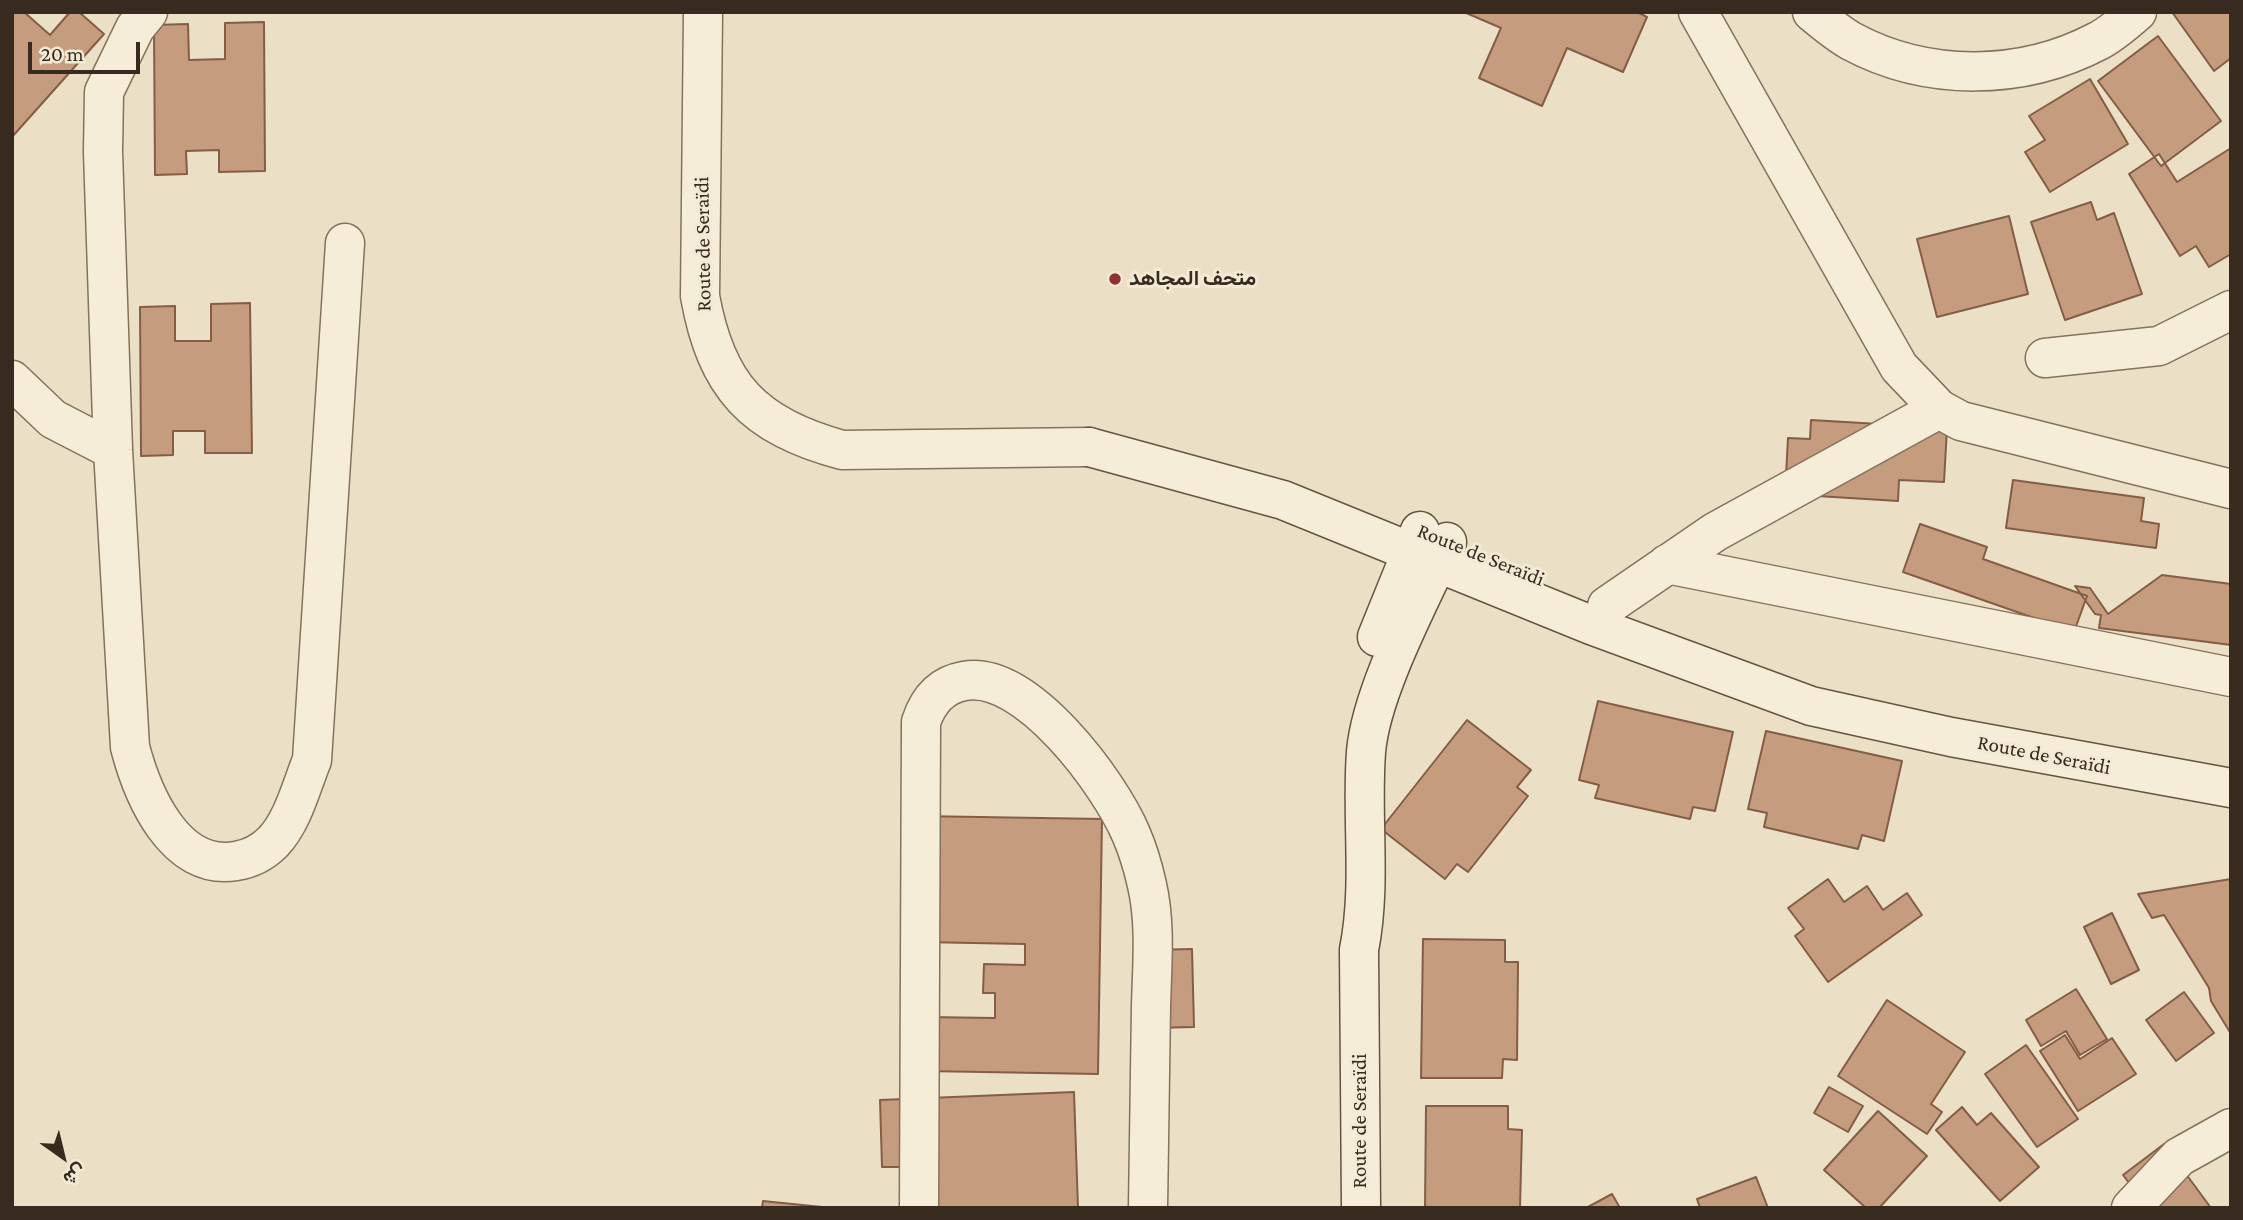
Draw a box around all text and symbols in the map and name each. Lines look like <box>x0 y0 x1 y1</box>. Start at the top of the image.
scale bar <box>32 28 144 72</box>
text: 20 m <box>41 42 84 66</box>
street label: Route de Seraïdi <box>689 176 717 312</box>
place label: متحف المجاهد <box>1129 266 1256 292</box>
marker: متحف المجاهد <box>1107 271 1123 287</box>
street label: Route de Seraïdi <box>1414 518 1548 592</box>
street label: Route de Seraïdi <box>1975 730 2113 780</box>
street label: Route de Seraïdi <box>1347 1053 1373 1189</box>
north arrow <box>28 1122 98 1192</box>
text: ش <box>60 1160 90 1190</box>

